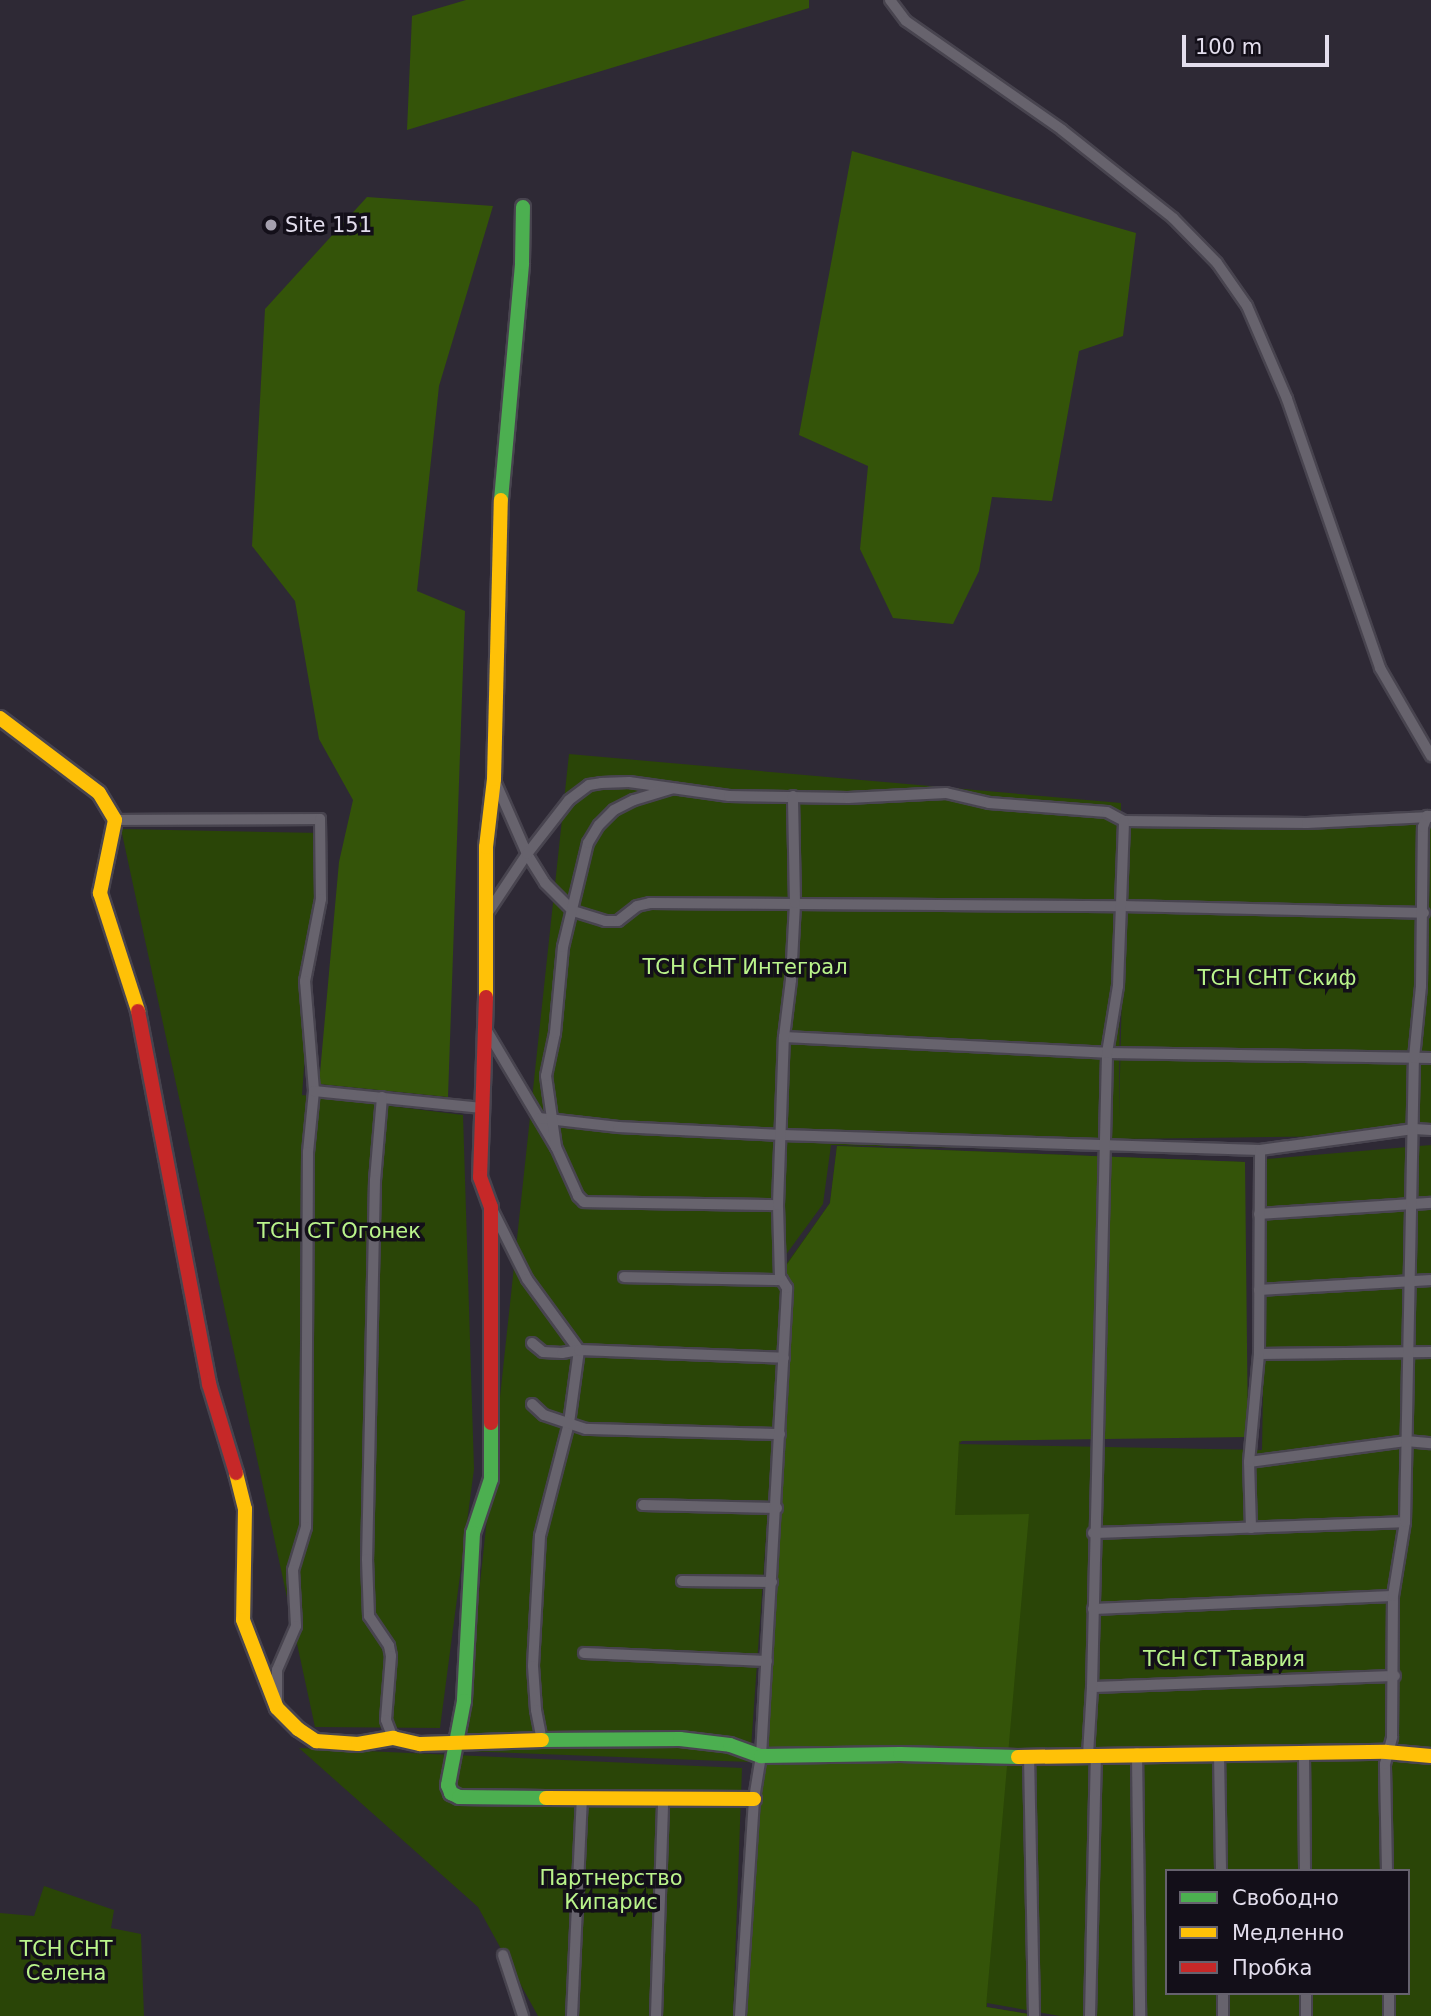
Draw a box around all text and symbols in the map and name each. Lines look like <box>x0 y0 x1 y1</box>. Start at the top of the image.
scale bar <box>1186 21 1333 65</box>
text: 100 m <box>1195 35 1262 59</box>
place label: Site 151 <box>285 212 372 238</box>
marker: Site 151 <box>263 217 279 233</box>
park label: ТСН СНТ Интеграл <box>642 954 848 980</box>
park label: ТСН СНТ Скиф <box>1198 965 1356 991</box>
park label: ТСН СТ Огонек <box>257 1218 421 1244</box>
park label: ТСН СТ Таврия <box>1143 1646 1305 1672</box>
park label: Партнерство Кипарис <box>539 1865 683 1915</box>
legend <box>1165 1869 1410 1995</box>
text: Свободно <box>1232 1886 1339 1910</box>
text: Медленно <box>1232 1921 1344 1945</box>
park label: ТСН СНТ Селена <box>19 1936 113 1986</box>
text: Пробка <box>1232 1956 1312 1980</box>

